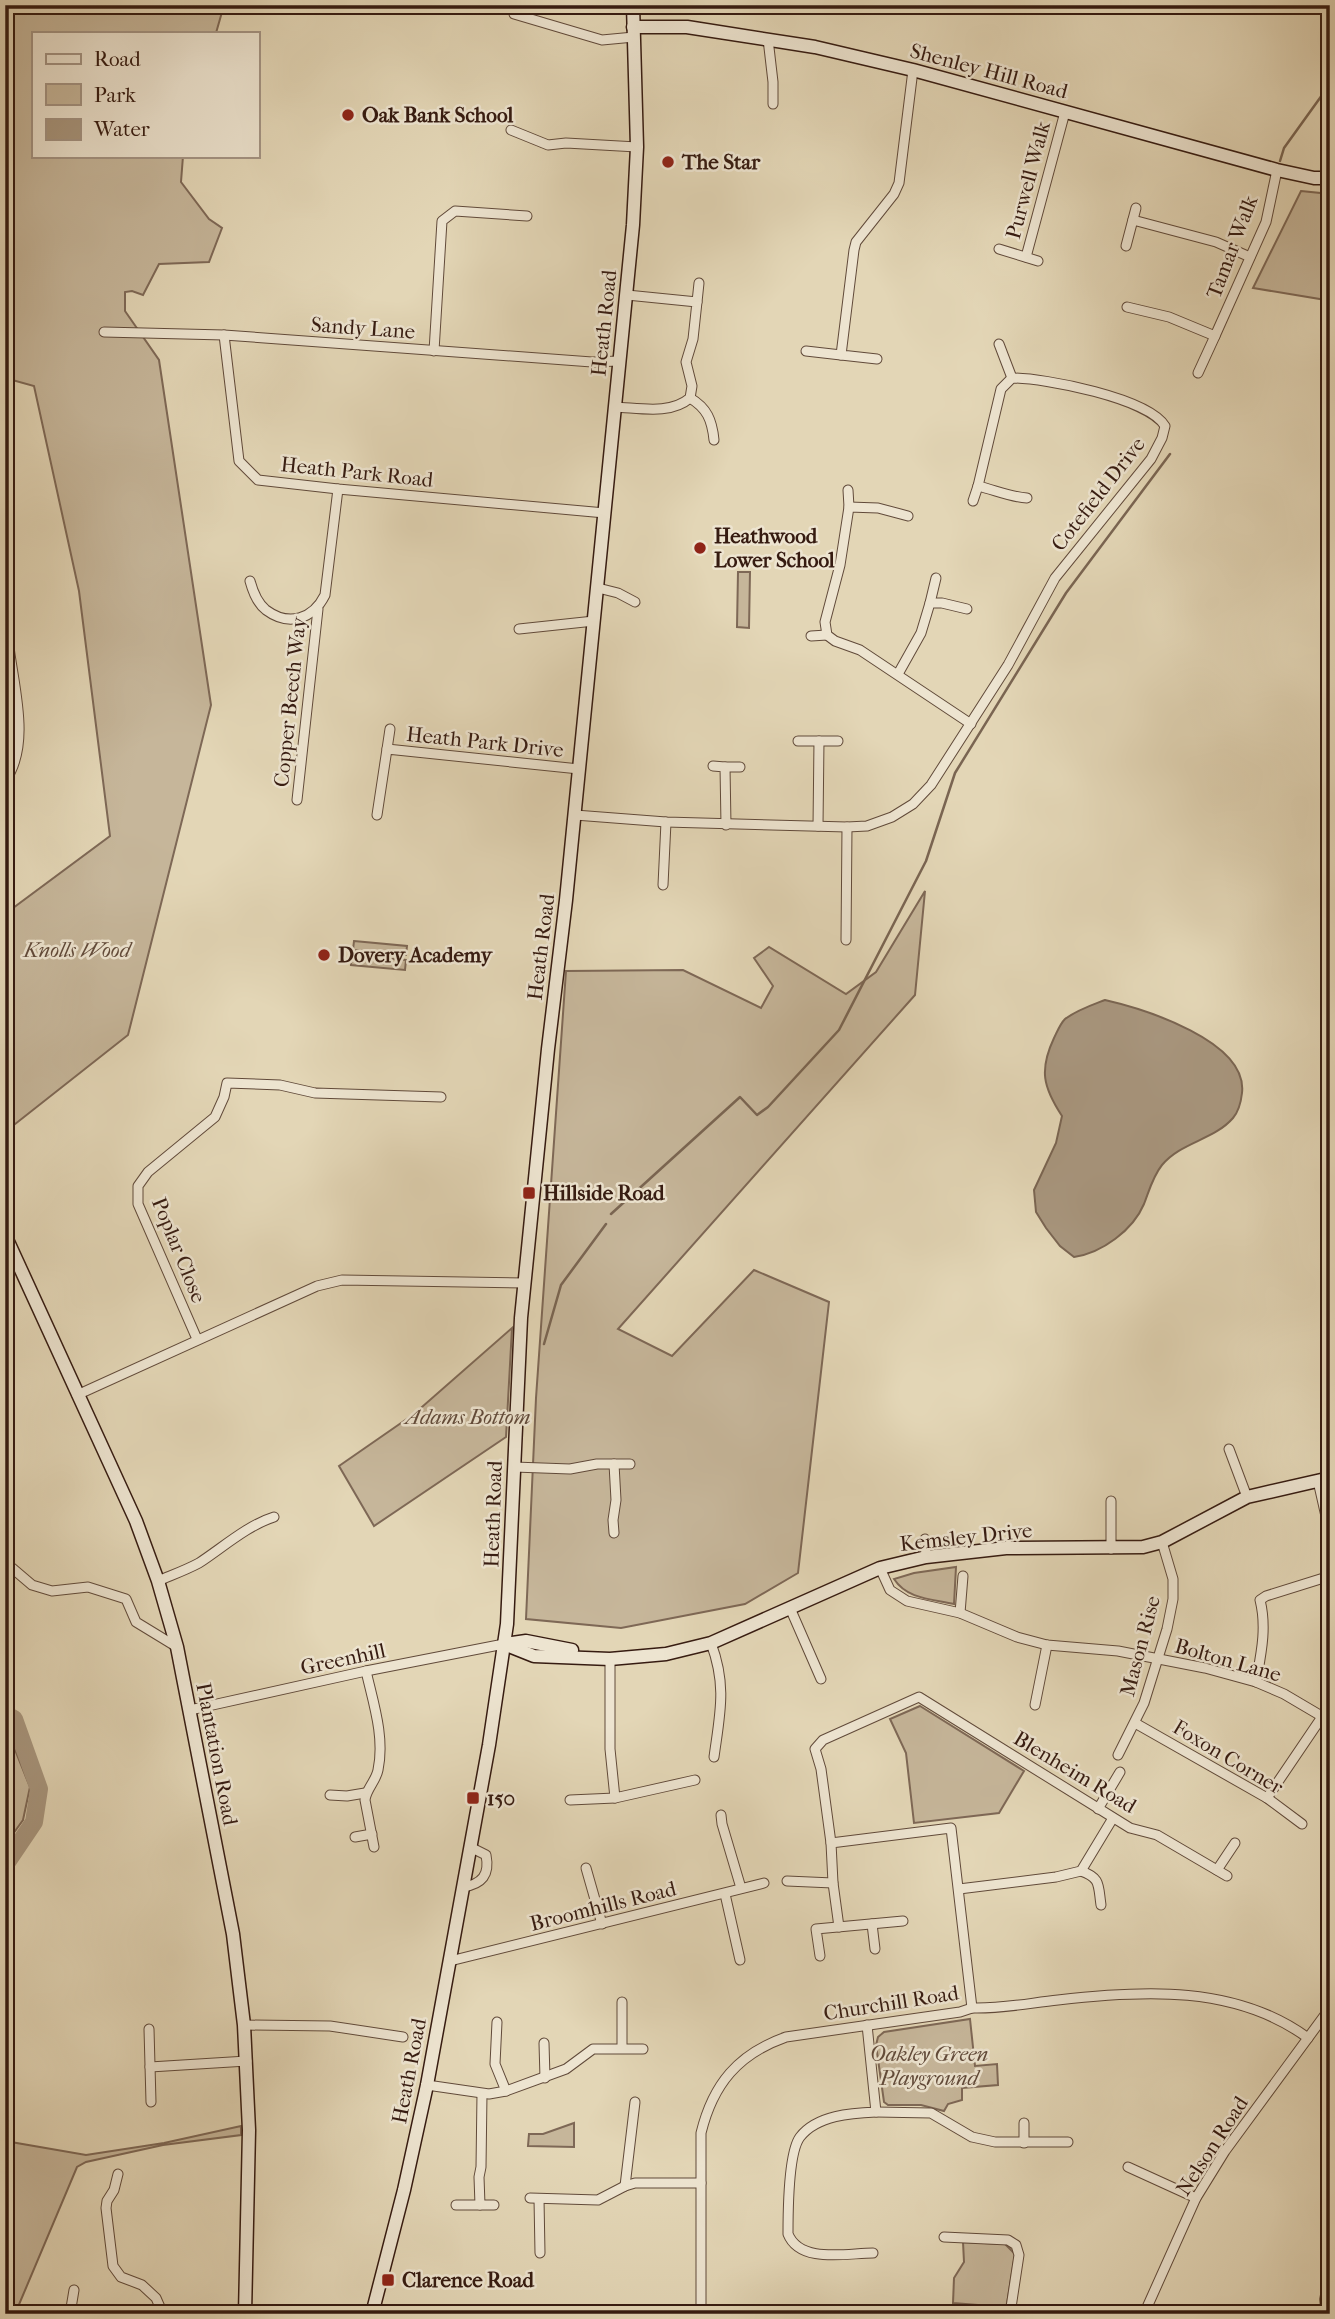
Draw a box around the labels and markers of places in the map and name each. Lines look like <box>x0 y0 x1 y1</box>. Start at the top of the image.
place label: Oak Bank School <box>362 103 513 127</box>
marker: Oak Bank School <box>340 107 356 123</box>
place label: The Star <box>681 150 761 174</box>
marker: The Star <box>660 154 676 170</box>
place label: Heathwood Lower School <box>714 524 835 572</box>
marker: Heathwood Lower School <box>692 540 708 556</box>
place label: Dovery Academy <box>338 943 494 967</box>
marker: Dovery Academy <box>316 947 332 963</box>
place label: Hillside Road <box>543 1181 665 1205</box>
marker: Hillside Road <box>521 1185 537 1201</box>
place label: 150 <box>487 1786 515 1810</box>
marker: 150 <box>465 1790 481 1806</box>
place label: Clarence Road <box>402 2268 534 2292</box>
marker: Clarence Road <box>380 2272 396 2288</box>

